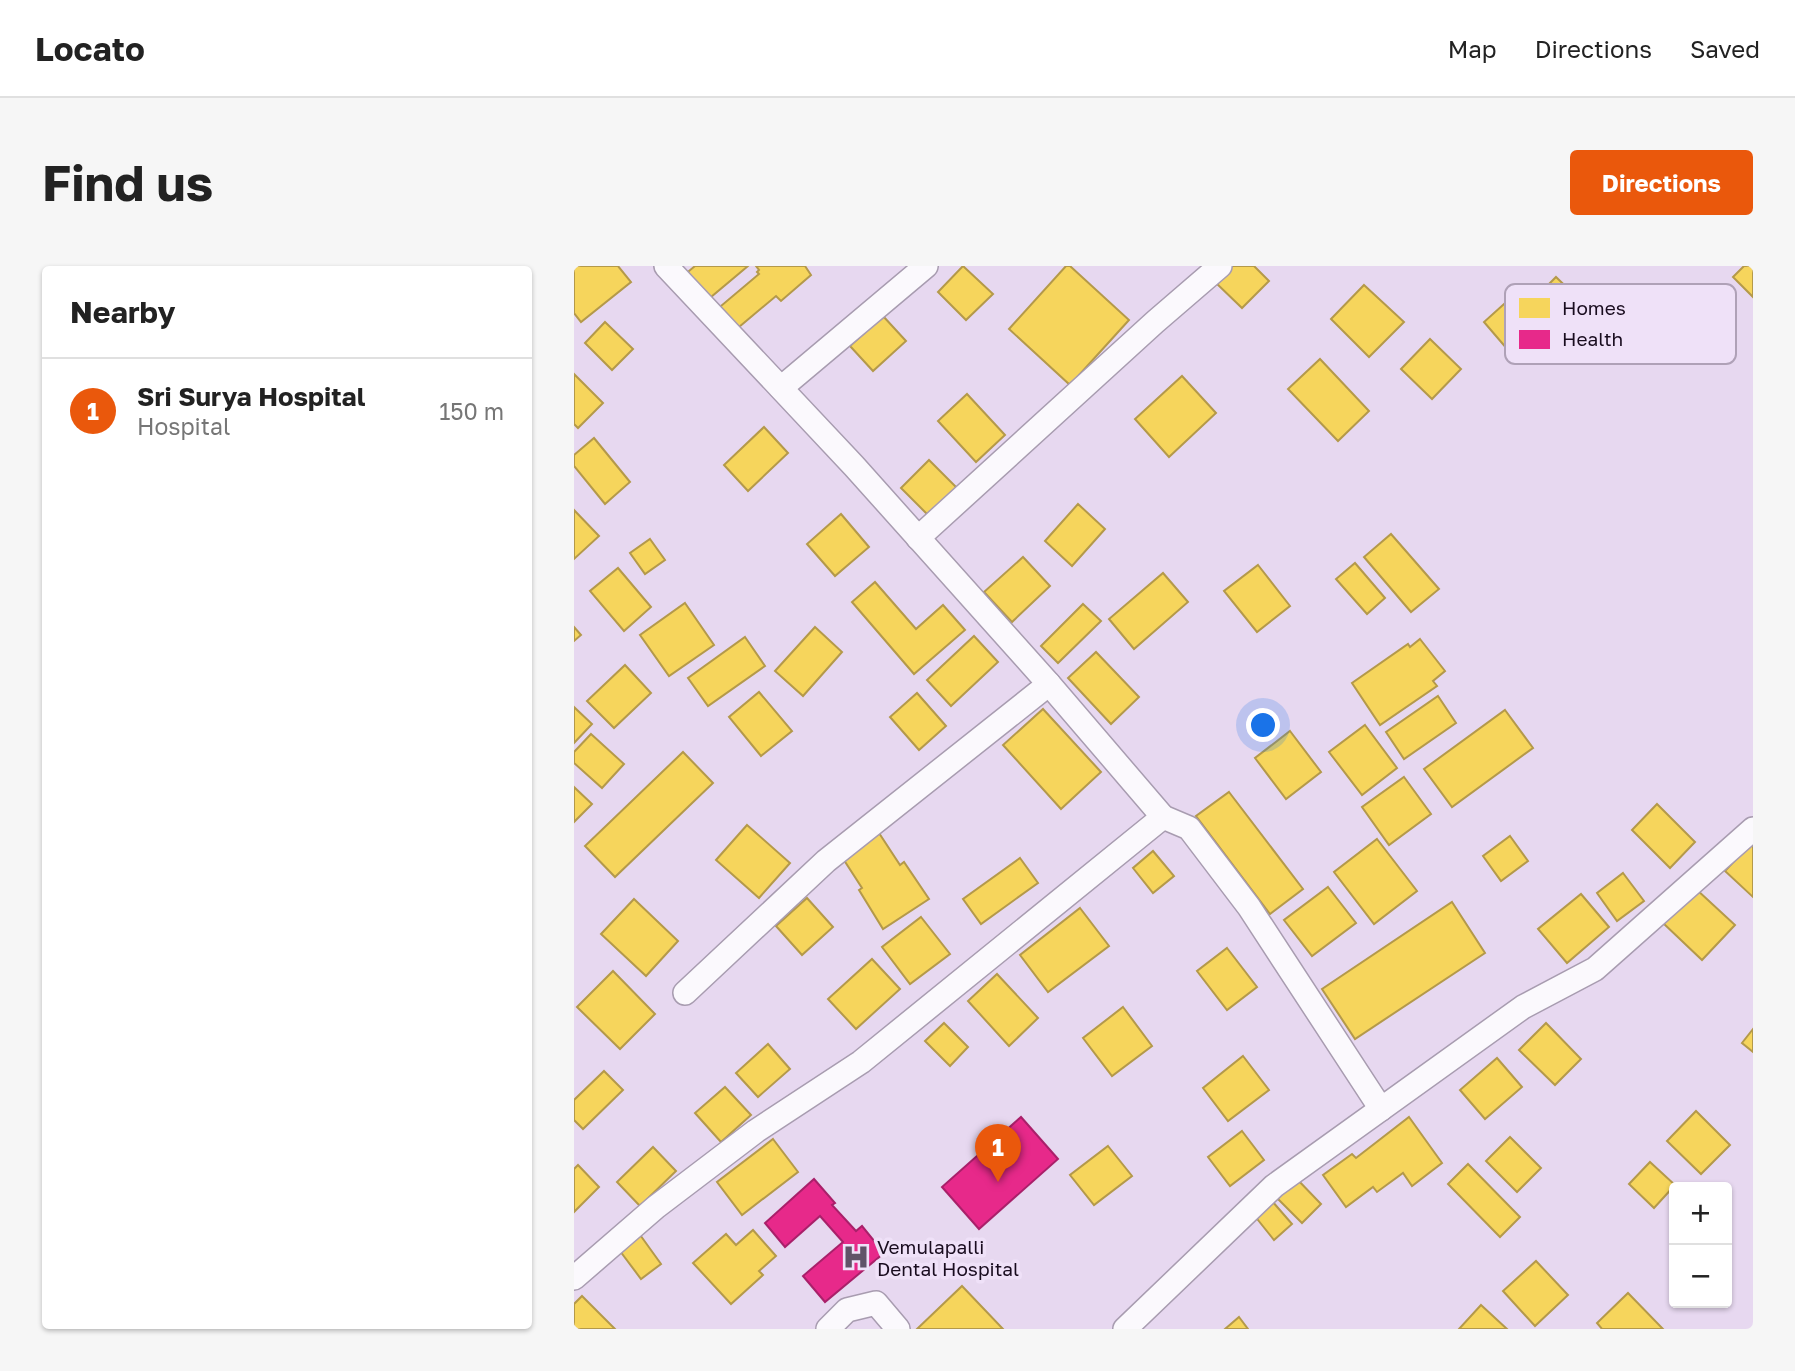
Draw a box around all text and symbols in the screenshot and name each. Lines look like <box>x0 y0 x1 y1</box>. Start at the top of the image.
text: Locato <box>35 29 145 68</box>
text: Map <box>1448 34 1497 63</box>
text: Directions <box>1535 34 1652 63</box>
text: Saved <box>1690 34 1760 63</box>
button: Directions <box>1570 150 1753 215</box>
text: Find us <box>42 153 213 212</box>
legend <box>1505 284 1736 364</box>
text: Nearby <box>70 294 175 330</box>
text: Homes <box>1562 296 1626 319</box>
text: Health <box>1562 327 1623 350</box>
text: Sri Surya Hospital <box>137 381 365 412</box>
text: 1 <box>87 397 99 425</box>
text: 150 m <box>439 397 504 425</box>
text: Hospital <box>137 412 230 440</box>
your location <box>1246 708 1280 742</box>
pin: 1 <box>975 1124 1021 1182</box>
map controls <box>1669 1182 1732 1308</box>
button: + <box>1669 1182 1732 1245</box>
place label: Vemulapalli Dental Hospital <box>877 1235 1019 1280</box>
hospital icon: Vemulapalli Dental Hospital <box>841 1242 871 1272</box>
button: − <box>1669 1245 1732 1308</box>

